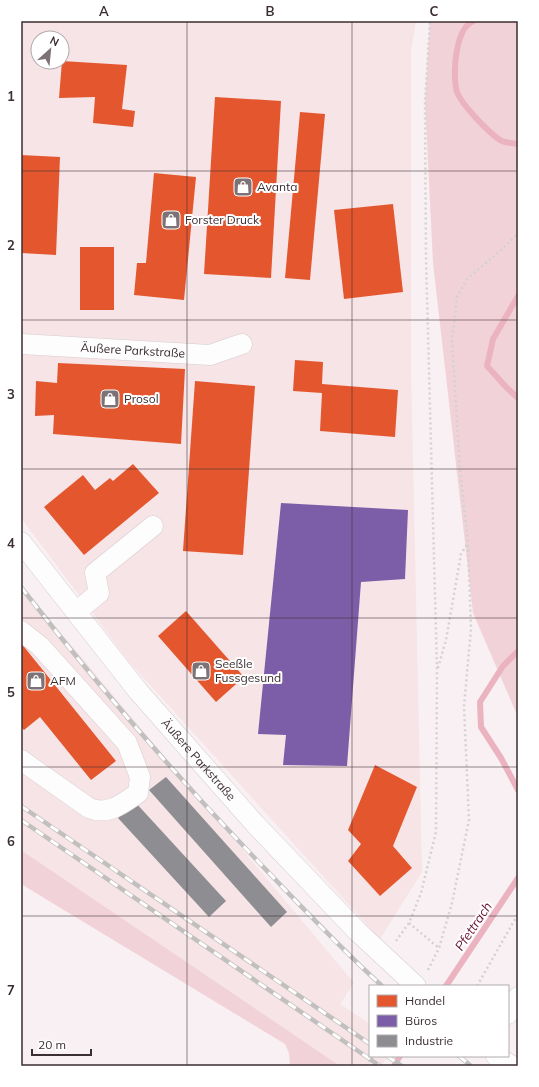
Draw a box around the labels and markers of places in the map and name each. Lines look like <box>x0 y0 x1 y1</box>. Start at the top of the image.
shop icon: Avanta <box>232 176 254 198</box>
place label: Avanta <box>257 179 297 194</box>
shop icon: Forster Druck <box>160 209 182 231</box>
place label: Forster Druck <box>185 212 260 227</box>
shop icon: Prosol <box>99 388 121 410</box>
place label: Prosol <box>124 391 158 406</box>
place label: Seeßle Fussgesund <box>215 656 281 685</box>
shop icon: Seeßle Fussgesund <box>190 660 212 682</box>
shop icon: AFM <box>25 670 47 692</box>
place label: AFM <box>50 673 76 688</box>

